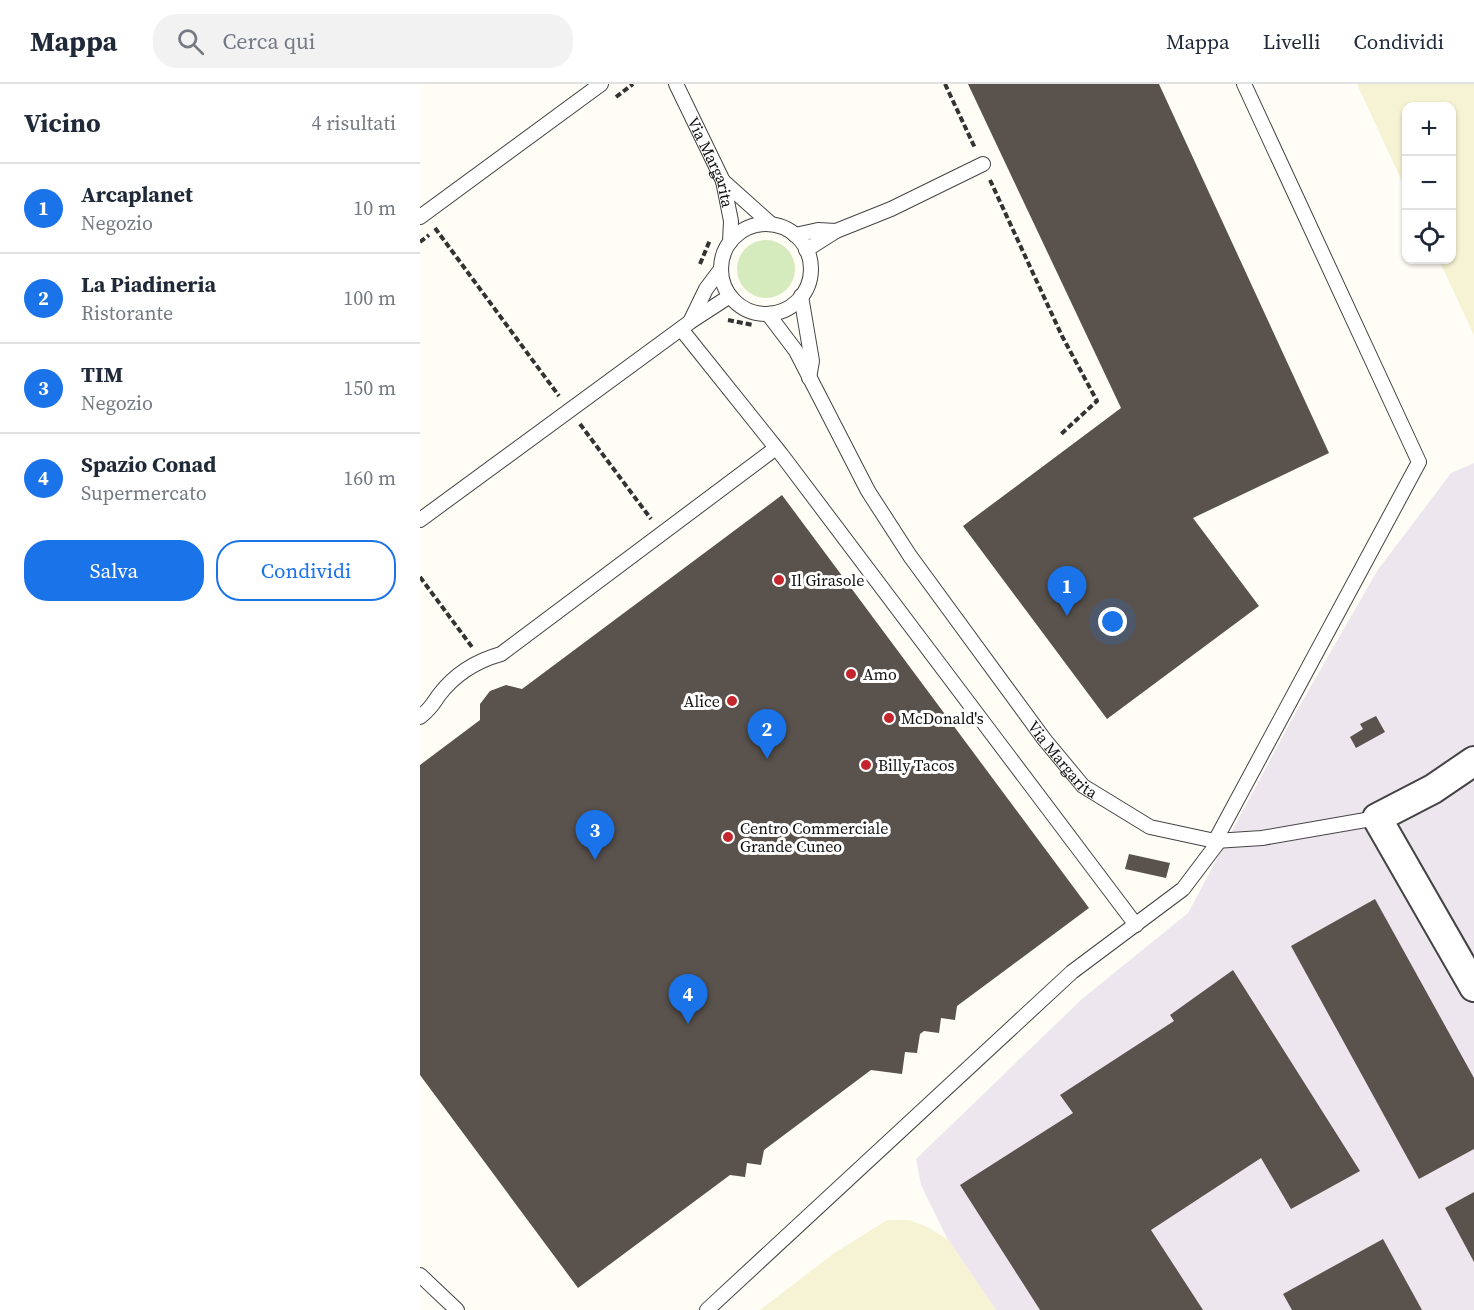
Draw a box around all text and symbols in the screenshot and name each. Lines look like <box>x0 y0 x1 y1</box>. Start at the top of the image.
search box <box>153 14 573 68</box>
text: Mappa <box>30 22 117 60</box>
icon: search <box>174 25 207 58</box>
text: Cerca qui <box>222 26 315 56</box>
text: Mappa <box>1166 27 1230 56</box>
text: Livelli <box>1263 27 1321 56</box>
text: Condividi <box>1354 27 1444 56</box>
map controls <box>1402 102 1456 264</box>
button: + <box>1402 102 1456 156</box>
text: Vicino <box>24 105 101 141</box>
text: 4 risultati <box>311 109 396 137</box>
street label: Via Margarita <box>683 113 739 210</box>
button: − <box>1402 156 1456 210</box>
text: Arcaplanet <box>81 179 193 209</box>
text: 1 <box>38 194 49 222</box>
text: 10 m <box>353 194 396 222</box>
text: Negozio <box>81 209 153 237</box>
button: locate <box>1402 210 1456 264</box>
text: La Piadineria <box>81 269 216 299</box>
text: 2 <box>38 284 49 312</box>
text: 100 m <box>343 284 396 312</box>
text: Ristorante <box>81 299 173 327</box>
text: TIM <box>81 359 123 389</box>
text: 3 <box>38 374 49 402</box>
text: 150 m <box>343 374 396 402</box>
text: Negozio <box>81 389 153 417</box>
text: Spazio Conad <box>81 449 216 479</box>
text: 4 <box>38 464 49 492</box>
text: 160 m <box>343 464 396 492</box>
text: Supermercato <box>81 479 207 507</box>
button: Salva <box>24 540 204 601</box>
button: Condividi <box>216 540 396 601</box>
pin: 1 <box>1048 566 1086 616</box>
place label: Il Girasole <box>791 569 864 591</box>
marker: Il Girasole <box>772 573 786 587</box>
your location <box>1098 607 1127 636</box>
place label: Amo <box>863 663 897 685</box>
marker: Amo <box>844 667 858 681</box>
place label: Alice <box>684 690 720 712</box>
marker: Alice <box>725 694 739 708</box>
place label: McDonald's <box>901 707 984 729</box>
pin: 2 <box>748 710 786 759</box>
marker: McDonald's <box>882 711 896 725</box>
street label: Via Margarita <box>1023 716 1102 804</box>
place label: Billy Tacos <box>878 754 955 776</box>
marker: Billy Tacos <box>859 758 873 772</box>
pin: 3 <box>576 810 615 860</box>
place label: Centro Commerciale Grande Cuneo <box>740 817 888 857</box>
marker: Centro Commerciale Grande Cuneo <box>721 830 735 844</box>
pin: 4 <box>668 974 708 1024</box>

